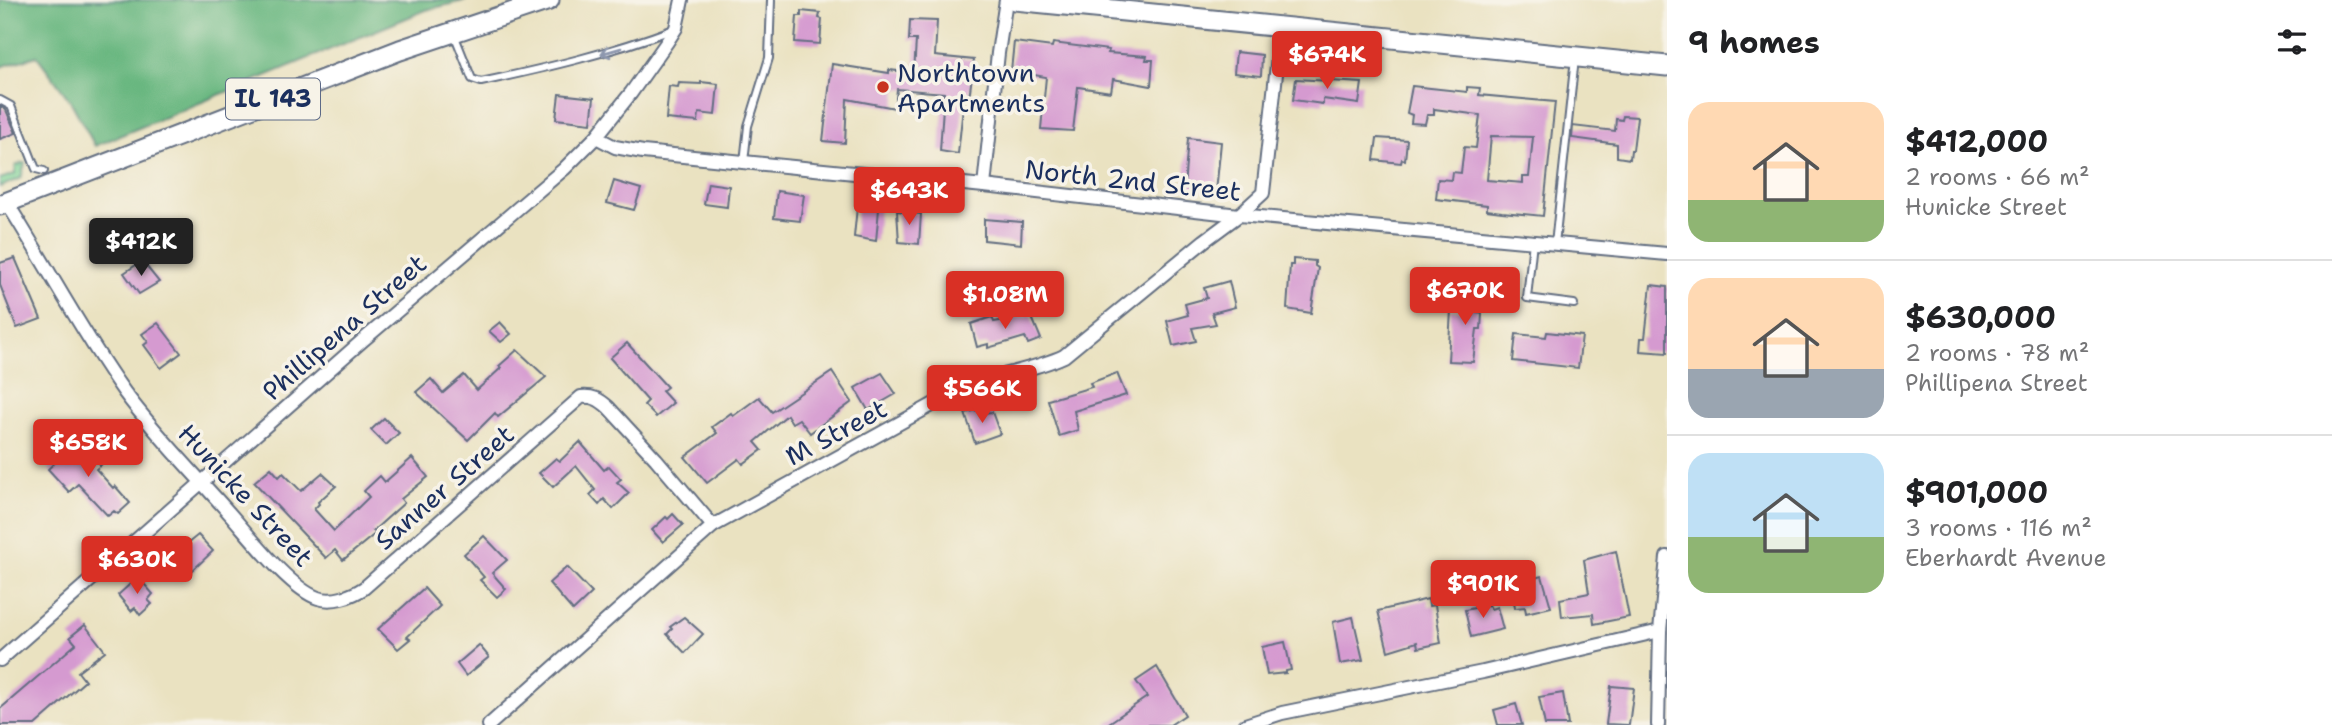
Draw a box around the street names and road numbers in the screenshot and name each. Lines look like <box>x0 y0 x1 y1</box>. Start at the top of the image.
road number: IL 143 <box>226 78 320 119</box>
street label: North 2nd Street <box>1023 151 1243 209</box>
street label: Phillipena Street <box>254 246 434 408</box>
street label: M Street <box>779 391 893 473</box>
street label: Hunicke Street <box>171 416 321 574</box>
street label: Sanner Street <box>367 417 521 557</box>

